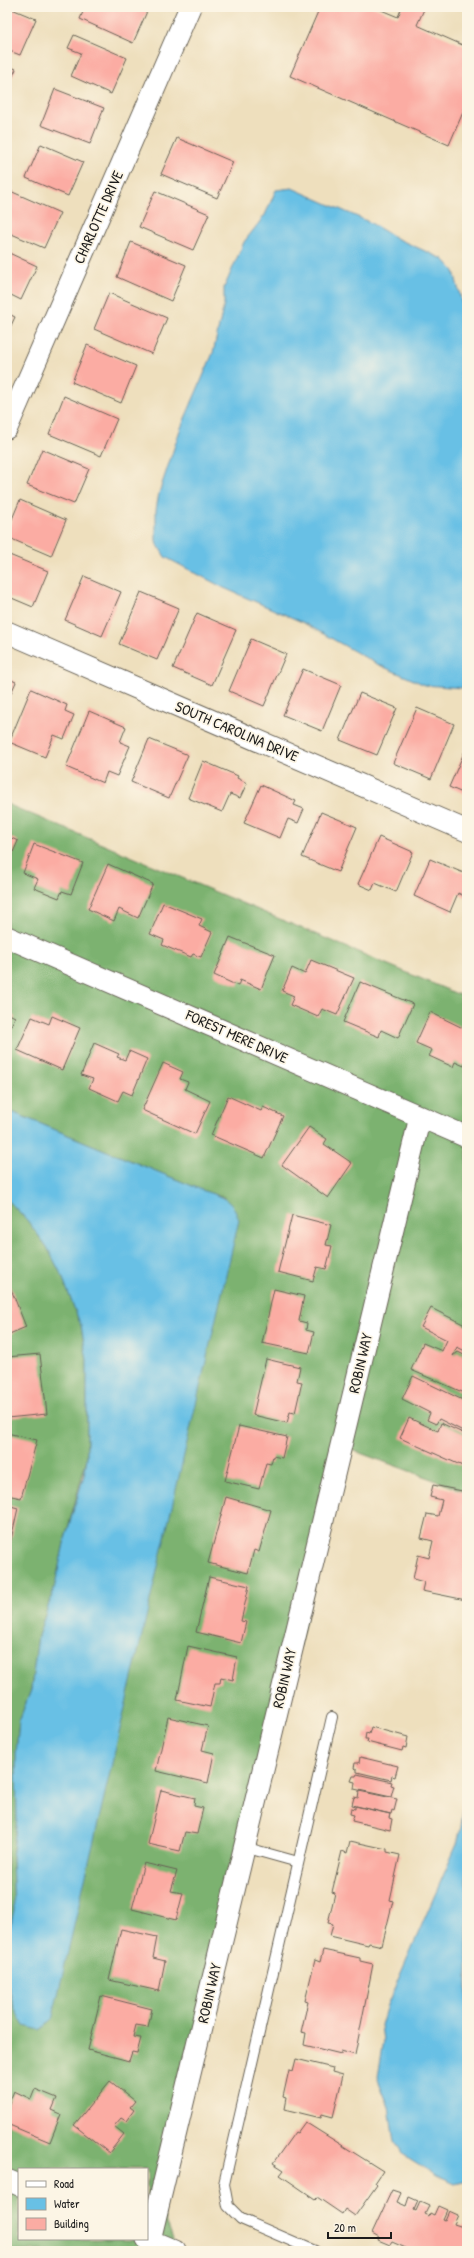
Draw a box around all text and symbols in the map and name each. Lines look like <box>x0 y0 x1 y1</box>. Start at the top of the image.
street label: CHARLOTTE DRIVE <box>68 167 128 267</box>
street label: SOUTH CAROLINA DRIVE <box>172 696 302 767</box>
street label: FOREST MERE DRIVE <box>182 1004 292 1068</box>
street label: ROBIN WAY <box>343 1331 377 1395</box>
street label: ROBIN WAY <box>267 1646 301 1710</box>
street label: ROBIN WAY <box>192 1961 226 2025</box>
legend <box>18 2168 148 2240</box>
text: Road <box>54 2175 74 2192</box>
text: Water <box>54 2195 80 2212</box>
scale bar <box>328 2214 391 2240</box>
text: Building <box>54 2215 89 2232</box>
text: 20 m <box>334 2219 356 2236</box>

